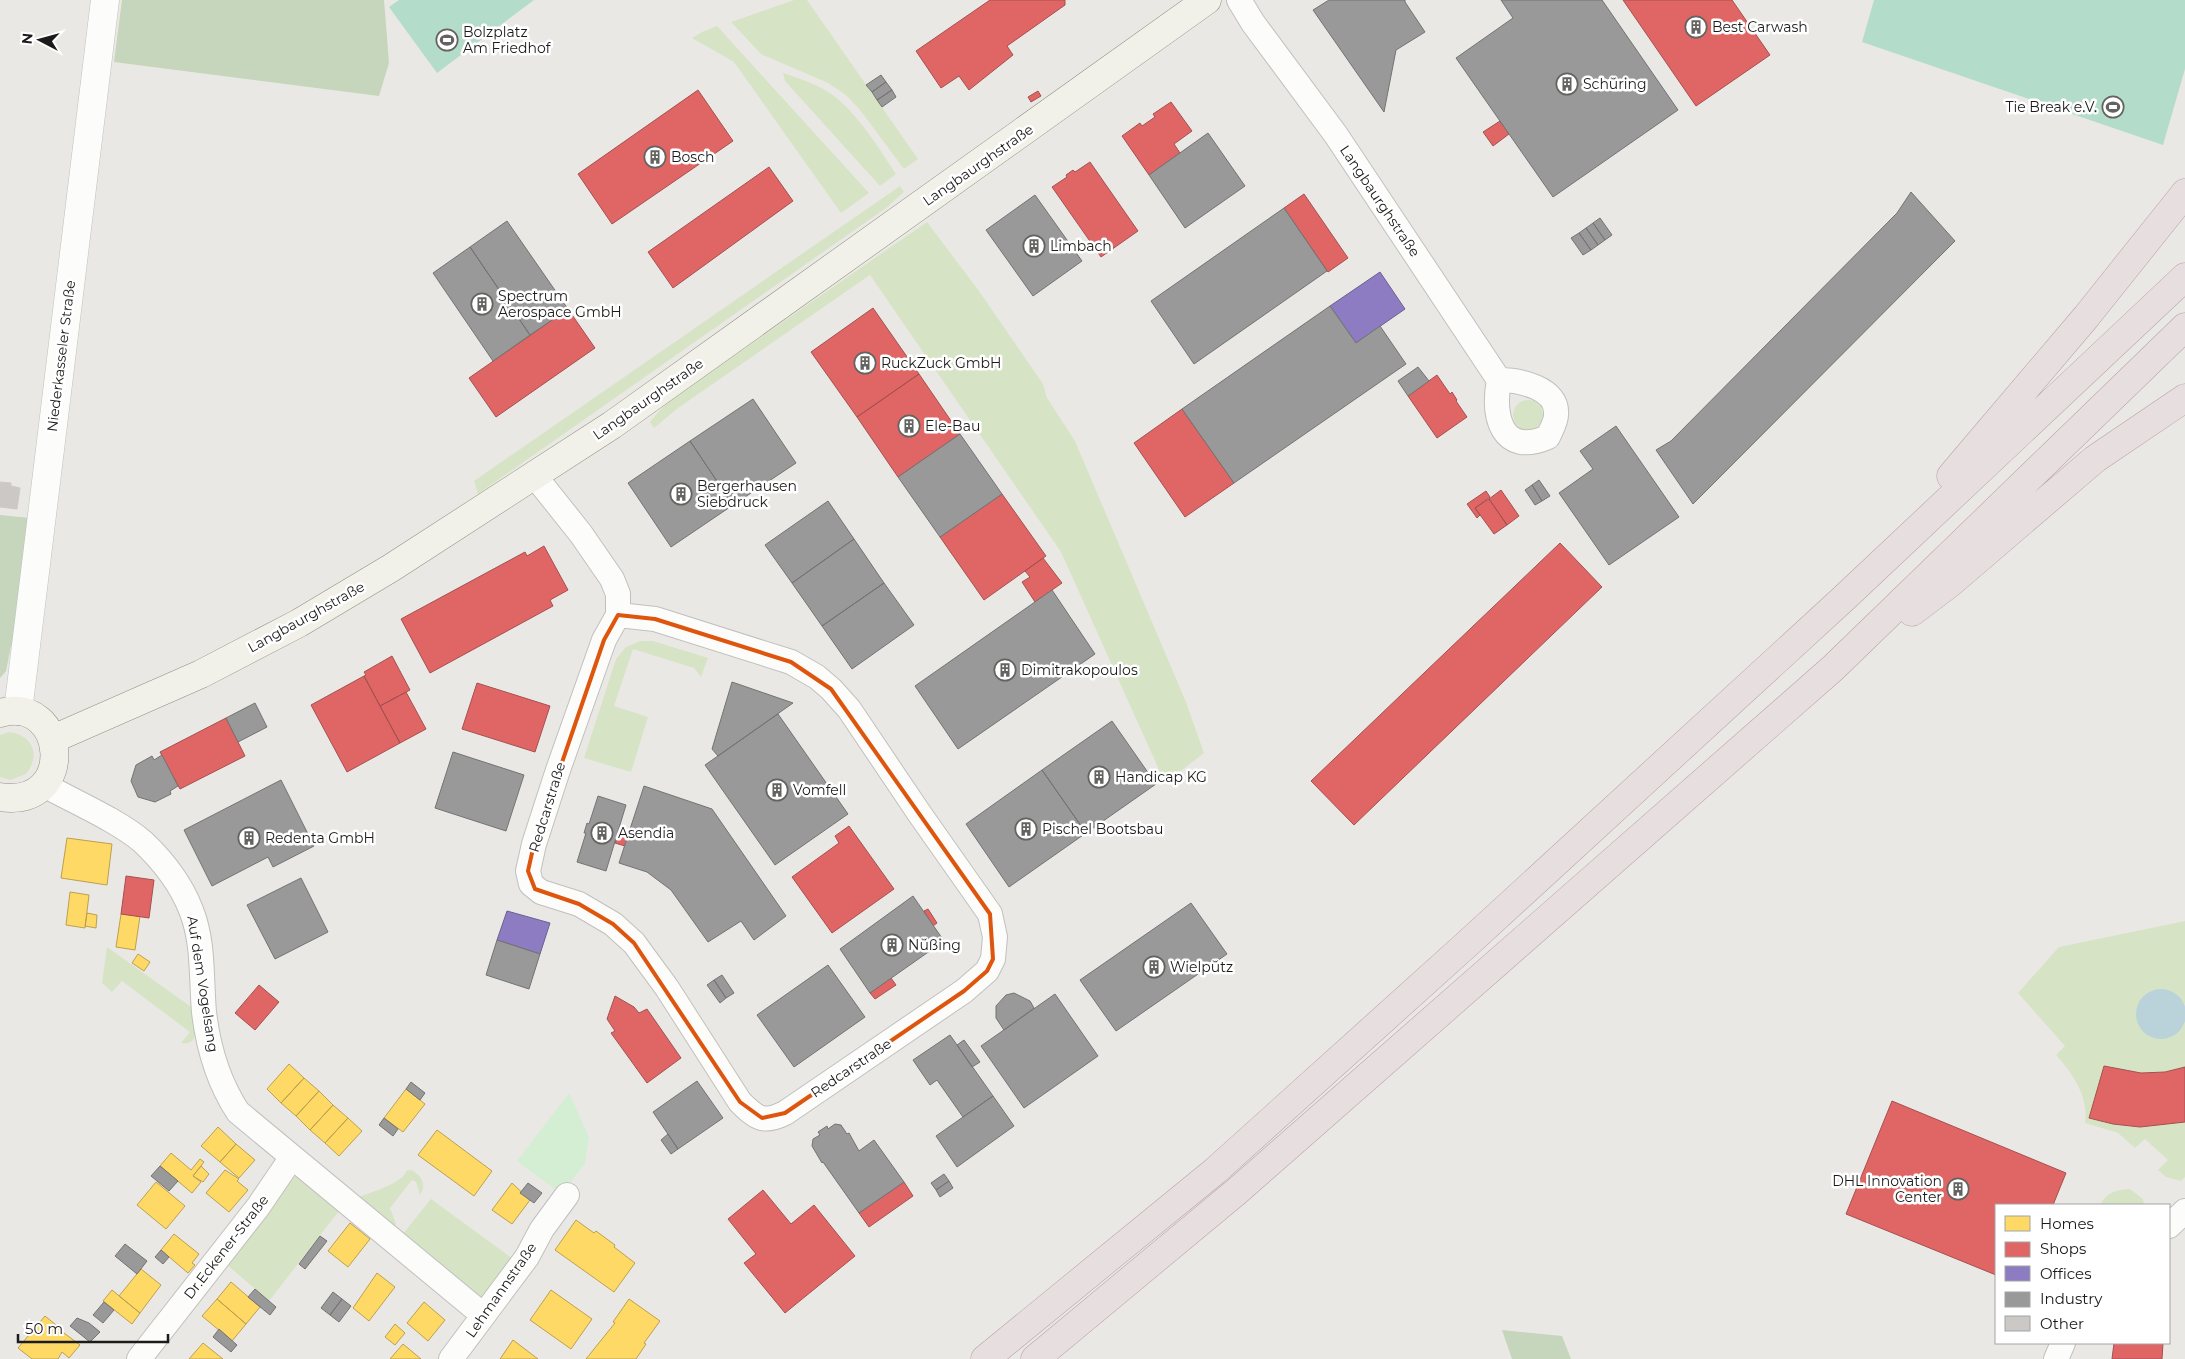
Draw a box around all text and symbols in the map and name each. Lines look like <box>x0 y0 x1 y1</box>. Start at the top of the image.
north arrow <box>15 15 65 65</box>
building icon: Best Carwash <box>1684 15 1708 39</box>
place label: Best Carwash <box>1712 18 1808 36</box>
place label: Bolzplatz Am Friedhof <box>463 23 552 57</box>
sports icon: Bolzplatz Am Friedhof <box>435 28 459 52</box>
text: N <box>18 32 37 45</box>
building icon: Schüring <box>1555 72 1579 96</box>
place label: Schüring <box>1583 75 1647 93</box>
sports icon: Tie Break e.V. <box>2101 95 2125 119</box>
place label: Tie Break e.V. <box>2005 98 2097 116</box>
street label: Langbaurghstraße <box>919 120 1037 210</box>
street label: Langbaurghstraße <box>1336 142 1424 260</box>
building icon: Bosch <box>643 145 667 169</box>
place label: Bosch <box>671 148 714 166</box>
building icon: Limbach <box>1022 234 1046 258</box>
place label: Limbach <box>1050 237 1112 255</box>
street label: Niederkasseler Straße <box>43 279 79 433</box>
place label: Spectrum Aerospace GmbH <box>498 287 622 321</box>
building icon: Spectrum Aerospace GmbH <box>470 292 494 316</box>
building icon: RuckZuck GmbH <box>853 351 877 375</box>
street label: Langbaurghstraße <box>589 354 707 444</box>
place label: RuckZuck GmbH <box>881 354 1001 372</box>
building icon: Ele-Bau <box>897 414 921 438</box>
place label: Ele-Bau <box>925 417 980 435</box>
place label: Bergerhausen Siebdruck <box>697 477 797 511</box>
building icon: Bergerhausen Siebdruck <box>669 482 693 506</box>
street label: Langbaurghstraße <box>244 577 368 657</box>
building icon: Dimitrakopoulos <box>993 658 1017 682</box>
place label: Dimitrakopoulos <box>1021 661 1138 679</box>
street label: Redcarstraße <box>525 760 569 854</box>
building icon: Handicap KG <box>1087 765 1111 789</box>
place label: Handicap KG <box>1115 768 1207 786</box>
building icon: Vomfell <box>765 778 789 802</box>
place label: Vomfell <box>793 781 846 799</box>
building icon: Pischel Bootsbau <box>1014 817 1038 841</box>
place label: Pischel Bootsbau <box>1042 820 1164 838</box>
building icon: Asendia <box>590 821 614 845</box>
place label: Asendia <box>618 824 674 842</box>
building icon: Redenta GmbH <box>237 826 261 850</box>
place label: Redenta GmbH <box>265 829 375 847</box>
street label: Auf dem Vogelsang <box>183 914 223 1054</box>
building icon: Nüßing <box>880 933 904 957</box>
place label: Nüßing <box>908 936 961 954</box>
building icon: Wielpütz <box>1142 955 1166 979</box>
place label: Wielpütz <box>1170 958 1233 976</box>
street label: Redcarstraße <box>807 1034 895 1102</box>
place label: DHL Innovation Center <box>1832 1172 1942 1206</box>
building icon: DHL Innovation Center <box>1946 1177 1970 1201</box>
street label: Dr.Eckener-Straße <box>180 1191 272 1303</box>
legend <box>1995 1204 2170 1344</box>
text: Homes <box>2040 1214 2094 1233</box>
street label: Lehmannstraße <box>462 1239 540 1341</box>
text: Shops <box>2040 1239 2086 1258</box>
text: Offices <box>2040 1264 2092 1283</box>
text: Industry <box>2040 1289 2103 1308</box>
scale bar <box>18 1312 168 1344</box>
text: Other <box>2040 1314 2084 1333</box>
text: 50 m <box>25 1319 63 1338</box>

